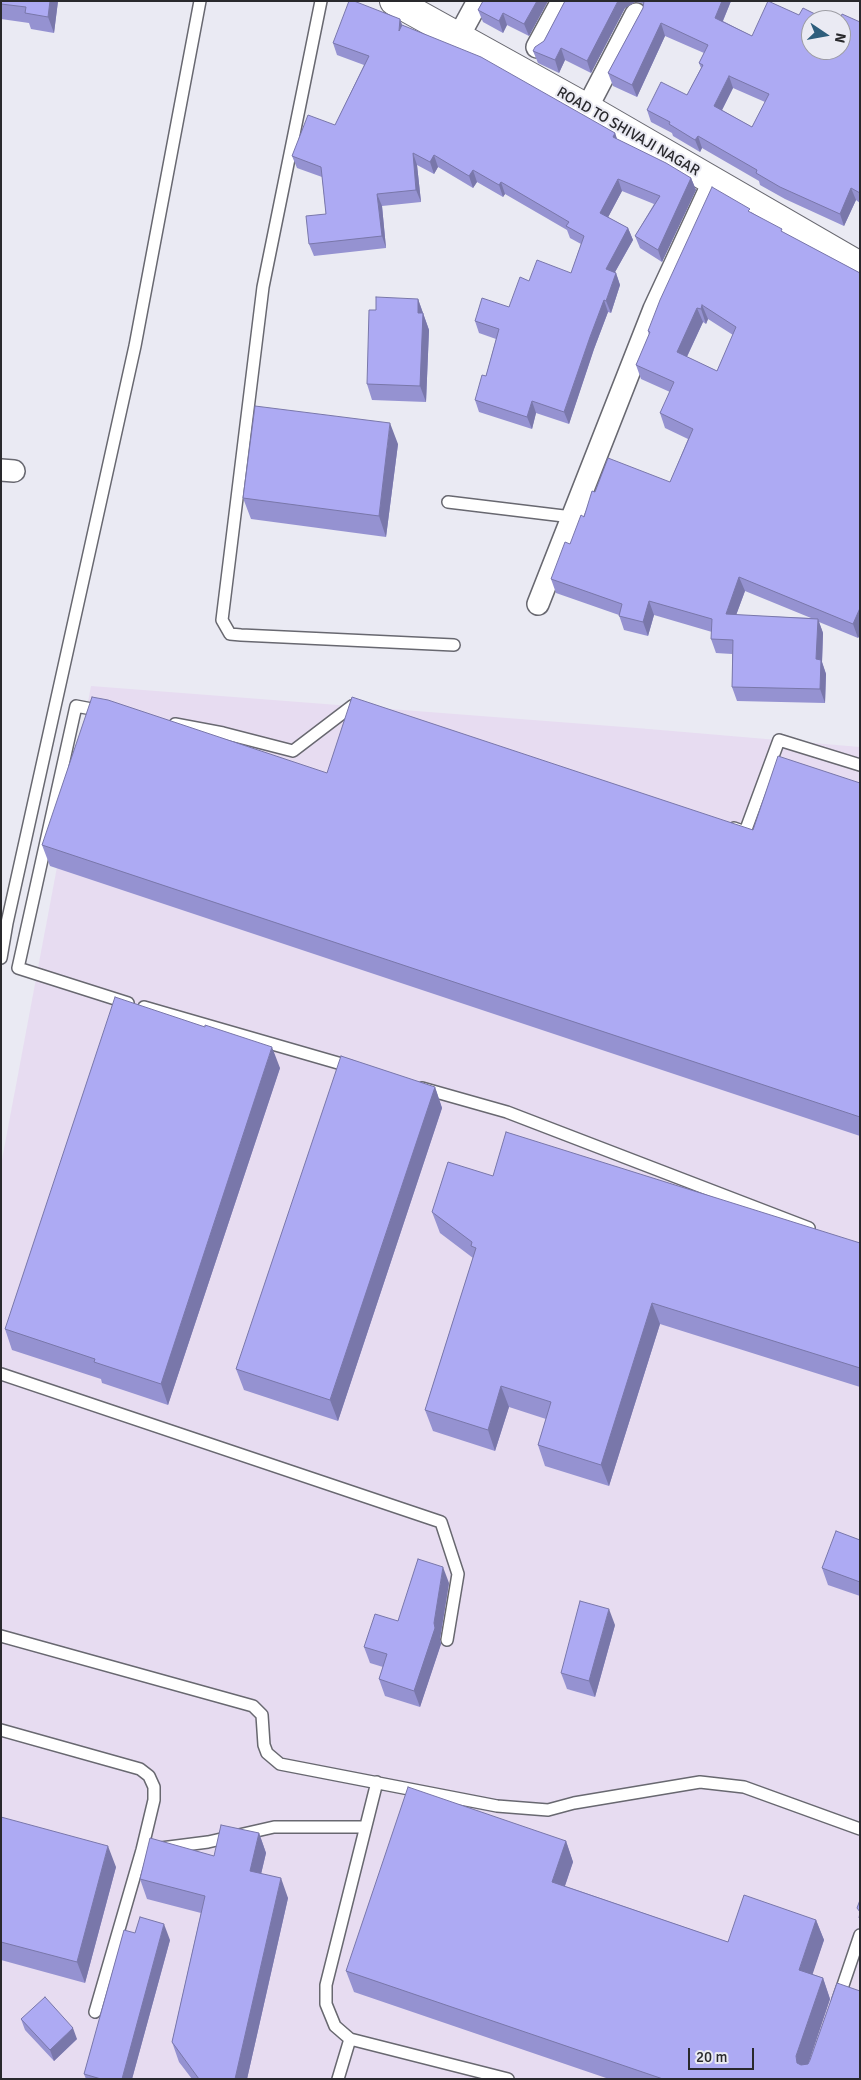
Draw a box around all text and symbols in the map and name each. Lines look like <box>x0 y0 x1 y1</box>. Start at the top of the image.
north arrow <box>801 10 851 60</box>
text: N <box>831 31 850 45</box>
street label: ROAD TO SHIVAJI NAGAR <box>553 84 703 180</box>
scale bar <box>691 2038 757 2070</box>
text: 20 m <box>696 2048 727 2066</box>

